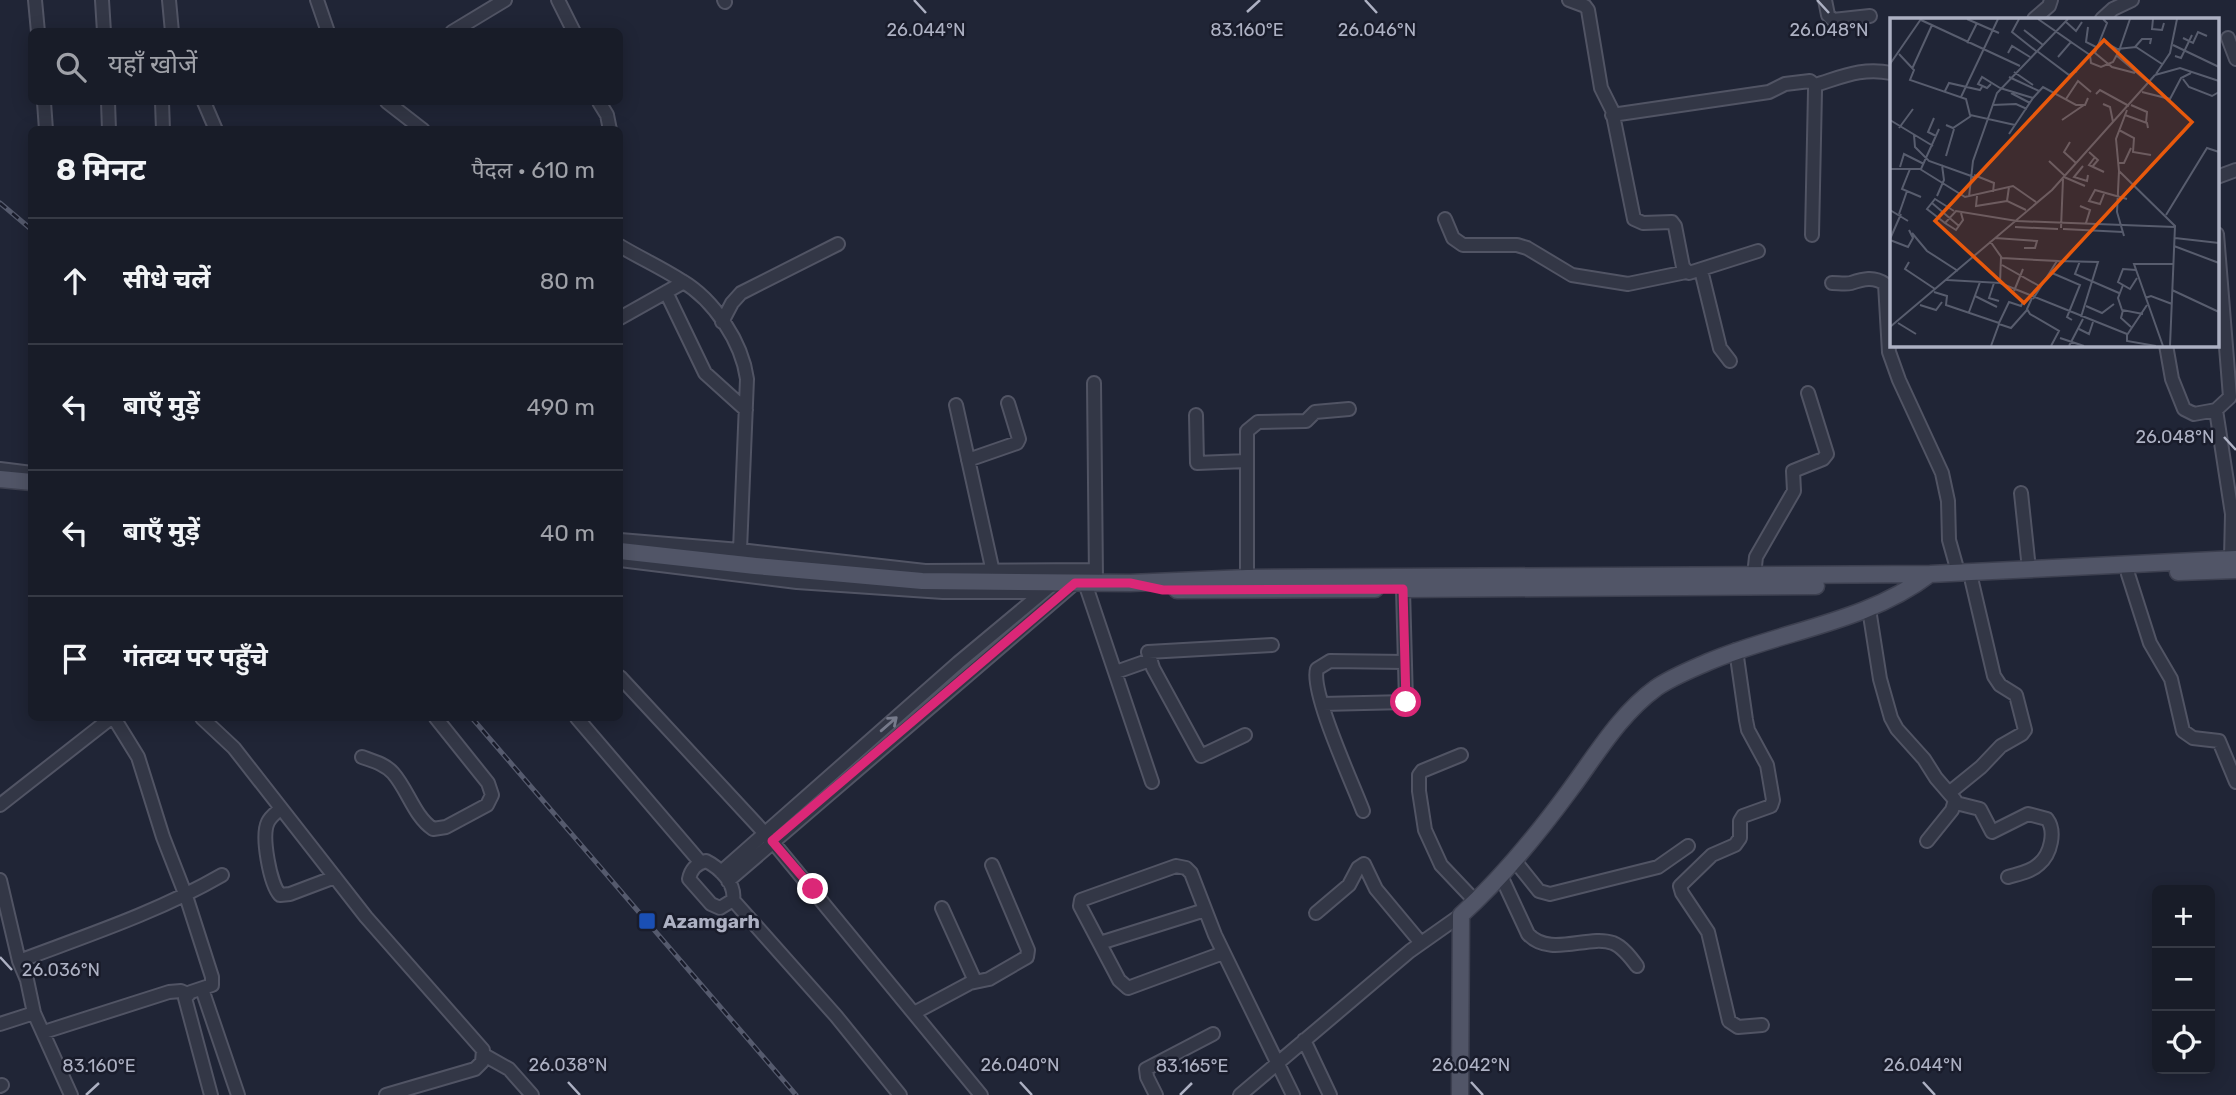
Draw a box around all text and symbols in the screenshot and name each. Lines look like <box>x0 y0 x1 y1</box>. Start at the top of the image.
inset map <box>1890 18 2218 346</box>
text: 26.044°N <box>887 19 965 41</box>
text: 83.160°E <box>1210 19 1284 41</box>
text: 26.046°N <box>1338 19 1416 41</box>
text: 26.048°N <box>1789 19 1869 41</box>
search box <box>28 28 623 105</box>
icon: search <box>52 48 90 86</box>
text: यहाँ खोजें <box>108 49 197 80</box>
text: 8 मिनट <box>56 152 146 188</box>
text: पैदल · 610 m <box>471 156 595 184</box>
icon: ahead <box>56 262 94 300</box>
text: सीधे चलें <box>123 264 211 295</box>
text: 80 m <box>540 267 595 295</box>
icon: left <box>56 388 94 426</box>
text: बाएँ मुड़ें <box>123 390 200 421</box>
text: 490 m <box>527 393 595 421</box>
text: 26.048°N <box>2135 426 2215 448</box>
icon: left <box>56 514 94 552</box>
text: बाएँ मुड़ें <box>123 516 200 547</box>
text: 40 m <box>540 519 595 547</box>
icon: arrive <box>56 640 94 678</box>
text: गंतव्य पर पहुँचे <box>123 642 268 673</box>
route start <box>1390 686 1421 717</box>
one-way arrow <box>880 716 898 732</box>
route end <box>797 873 828 904</box>
map controls <box>2152 885 2215 1074</box>
button: + <box>2152 885 2215 948</box>
place label: Azamgarh <box>663 910 760 933</box>
marker: Azamgarh <box>637 911 657 931</box>
button: − <box>2152 948 2215 1011</box>
text: 26.036°N <box>22 959 100 981</box>
button: locate <box>2152 1011 2215 1074</box>
text: 26.038°N <box>529 1054 607 1076</box>
text: 26.040°N <box>980 1054 1060 1076</box>
text: 26.042°N <box>1432 1054 1510 1076</box>
text: 26.044°N <box>1884 1054 1962 1076</box>
text: 83.160°E <box>62 1055 136 1077</box>
text: 83.165°E <box>1156 1055 1228 1077</box>

